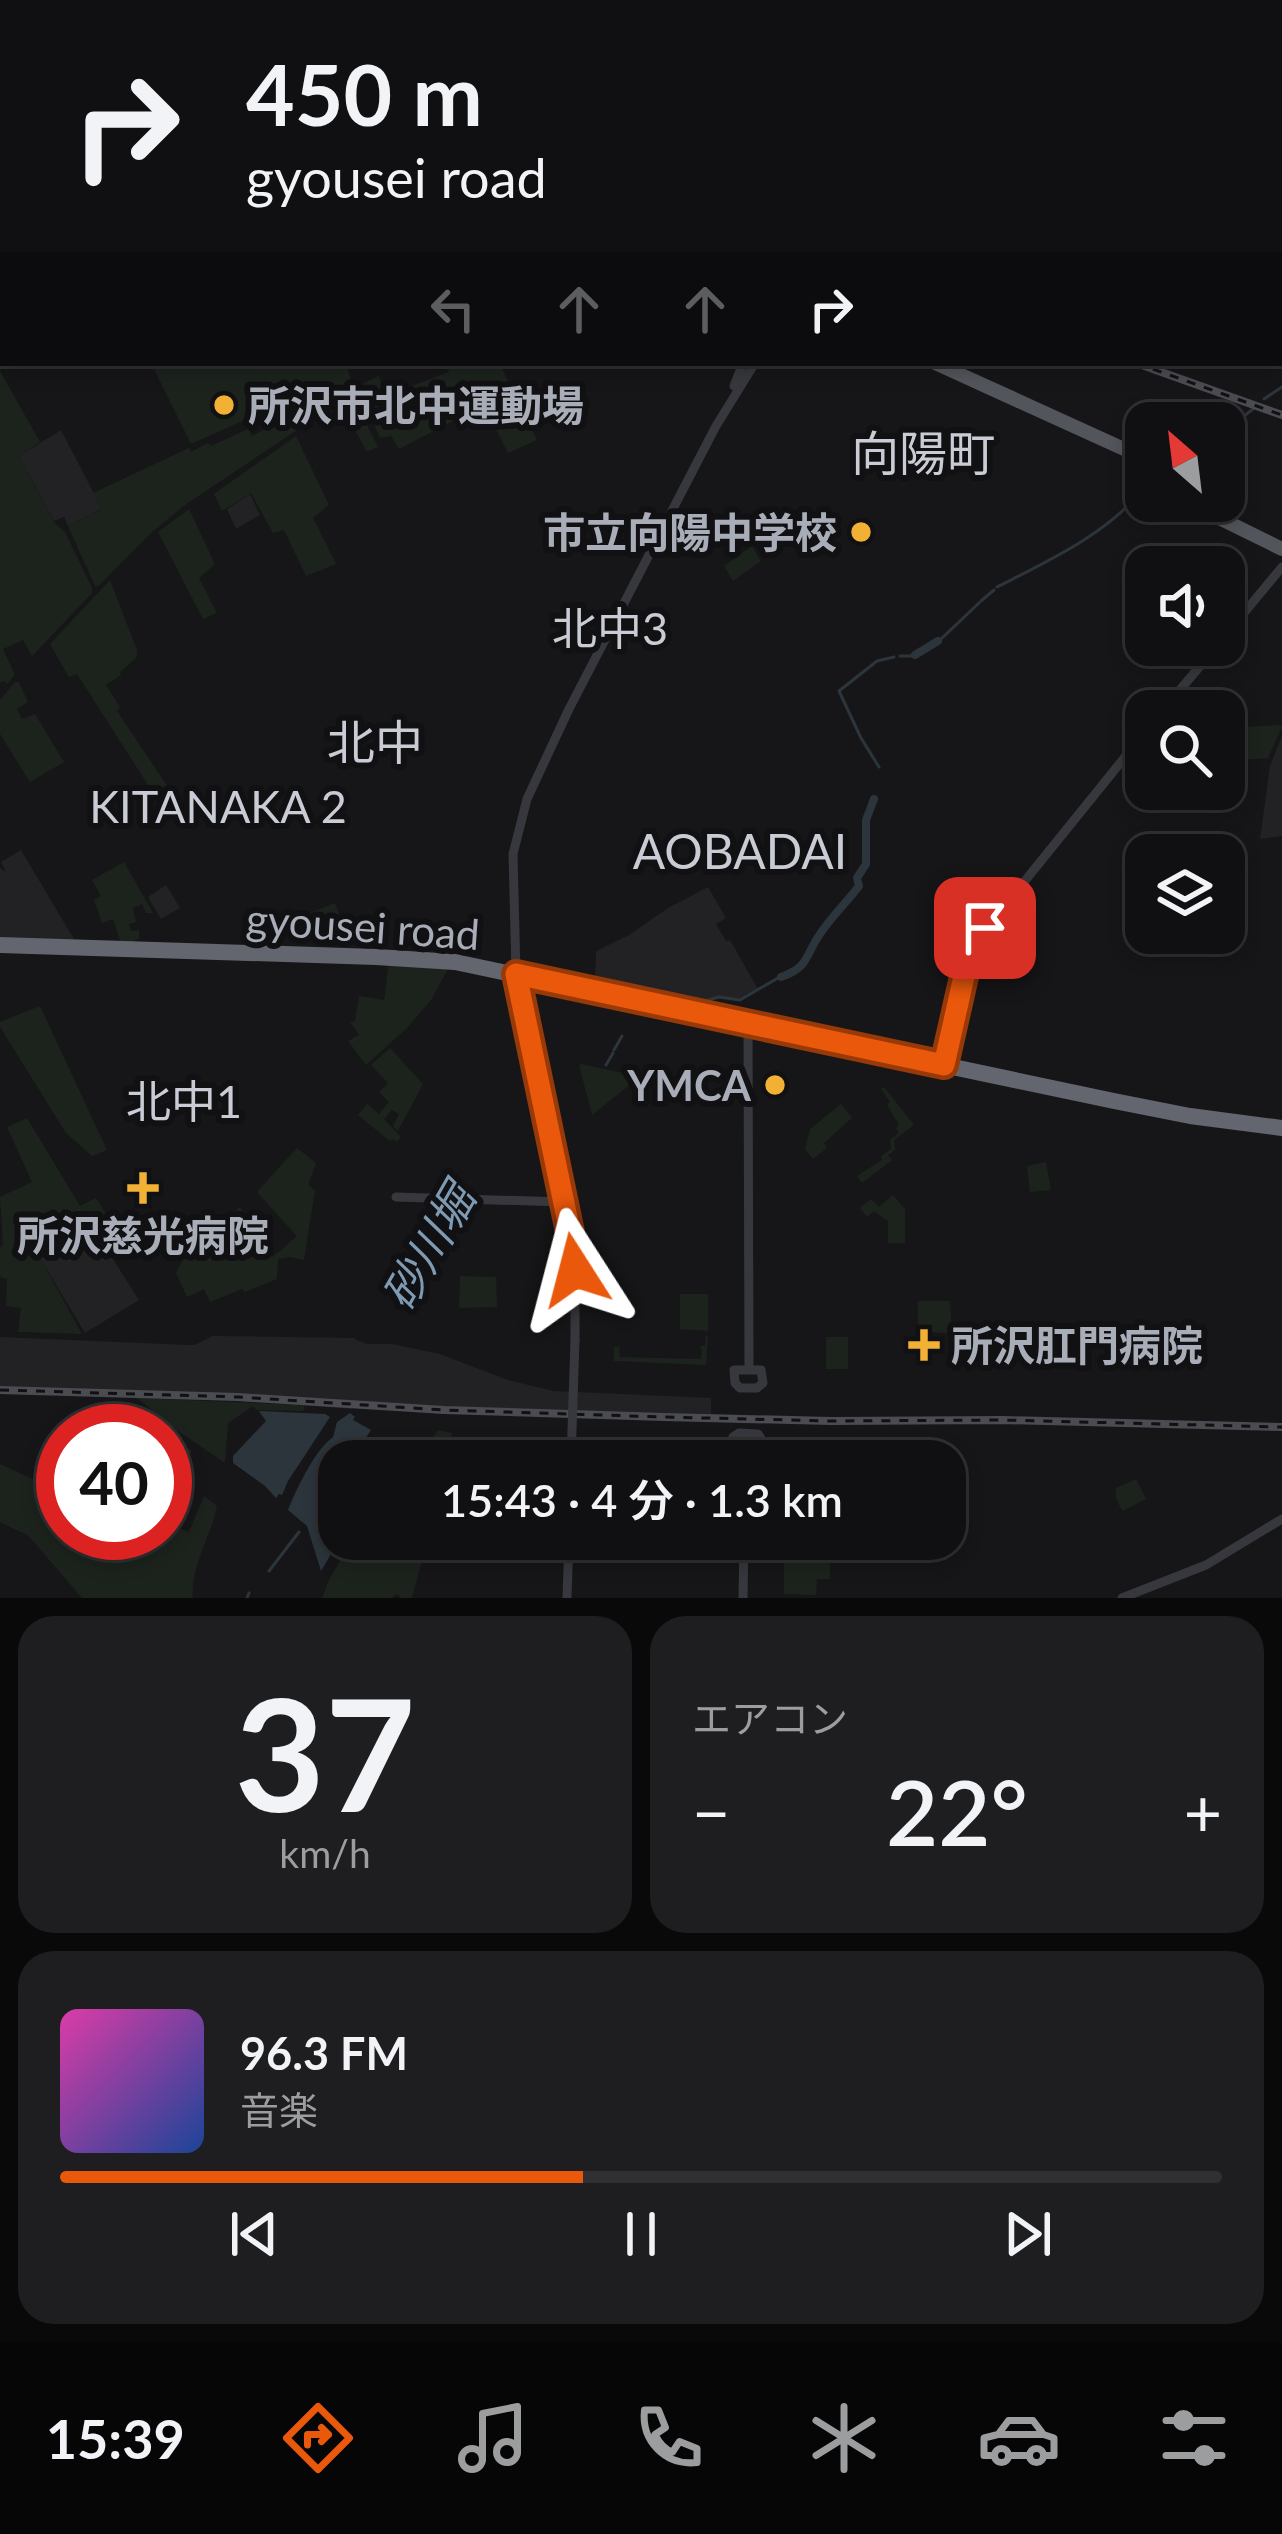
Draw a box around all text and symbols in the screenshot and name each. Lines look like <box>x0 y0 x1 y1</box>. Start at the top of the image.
text: 450 m <box>246 43 483 144</box>
icon: right <box>48 48 204 204</box>
text: gyousei road <box>246 145 547 210</box>
icon: left <box>420 276 486 342</box>
icon: ahead <box>546 276 612 342</box>
icon: ahead <box>672 276 738 342</box>
icon: right <box>798 276 864 342</box>
place label: 所沢市北中運動場 <box>248 380 584 430</box>
marker: 所沢市北中運動場 <box>211 392 237 418</box>
north arrow <box>1125 402 1245 522</box>
map controls <box>1125 402 1245 954</box>
district label: 向陽町 <box>851 424 995 481</box>
place label: 市立向陽中学校 <box>543 507 837 557</box>
marker: 市立向陽中学校 <box>848 519 874 545</box>
button: sound <box>1125 546 1245 666</box>
district label: 北中3 <box>552 601 668 655</box>
button: search <box>1125 690 1245 810</box>
district label: 北中 <box>327 713 423 770</box>
district label: KITANAKA 2 <box>89 779 347 833</box>
district label: AOBADAI <box>633 822 847 879</box>
button: layers <box>1125 834 1245 954</box>
pin <box>934 877 1036 979</box>
street label: gyousei road <box>245 893 481 959</box>
icon: arrive <box>952 895 1018 961</box>
place label: YMCA <box>626 1060 752 1110</box>
marker: YMCA <box>762 1072 788 1098</box>
district label: 北中1 <box>126 1074 242 1128</box>
water label: 砂川堀 <box>371 1170 488 1319</box>
marker: 所沢慈光病院 <box>127 1172 159 1204</box>
position arrow <box>512 1207 638 1333</box>
place label: 所沢慈光病院 <box>17 1210 269 1260</box>
place label: 所沢肛門病院 <box>951 1320 1203 1370</box>
marker: 所沢肛門病院 <box>908 1329 940 1361</box>
speed limit sign: 40 <box>36 1404 192 1560</box>
text: 15:43 · 4 分 · 1.3 km <box>441 1473 843 1527</box>
text: 37 <box>235 1658 415 1845</box>
text: エアコン <box>692 1695 848 1741</box>
text: 22° <box>886 1757 1028 1865</box>
text: − <box>692 1772 730 1851</box>
text: + <box>1184 1772 1222 1851</box>
text: km/h <box>279 1830 371 1876</box>
text: 96.3 FM <box>240 2026 408 2080</box>
text: 音楽 <box>240 2087 318 2133</box>
icon: previous <box>221 2201 287 2267</box>
icon: pause <box>608 2201 674 2267</box>
icon: next <box>995 2201 1061 2267</box>
icon: directions <box>276 2396 360 2480</box>
icon: music <box>451 2396 535 2480</box>
icon: phone <box>627 2396 711 2480</box>
icon: climate <box>802 2396 886 2480</box>
icon: car <box>977 2396 1061 2480</box>
icon: filters <box>1152 2396 1236 2480</box>
text: 15:39 <box>46 2406 185 2471</box>

